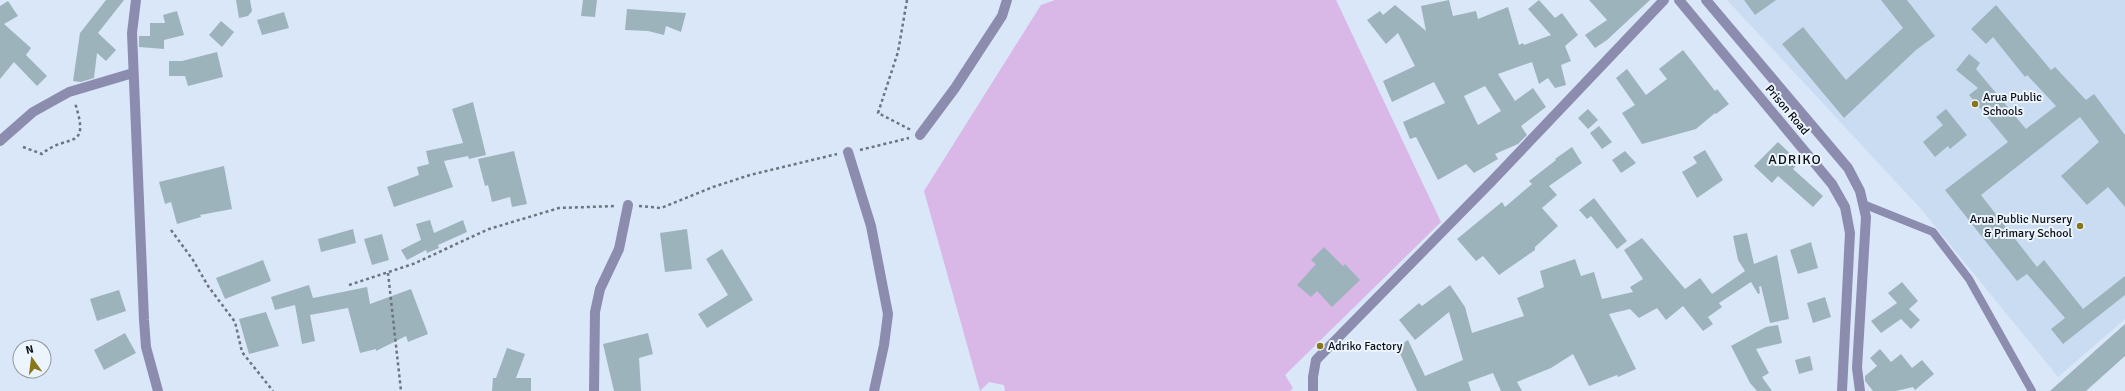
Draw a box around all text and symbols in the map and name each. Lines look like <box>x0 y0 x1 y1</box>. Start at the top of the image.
street label: Prison Road <box>1762 82 1812 138</box>
place label: Arua Public Schools <box>1983 90 2042 119</box>
marker: Arua Public Schools <box>1970 99 1980 109</box>
district label: ADRIKO <box>1768 151 1822 168</box>
place label: Arua Public Nursery & Primary School <box>1970 212 2072 241</box>
marker: Arua Public Nursery & Primary School <box>2075 221 2085 231</box>
north arrow <box>12 339 52 379</box>
place label: Adriko Factory <box>1328 339 1403 354</box>
marker: Adriko Factory <box>1315 341 1325 351</box>
text: N <box>24 343 35 357</box>

